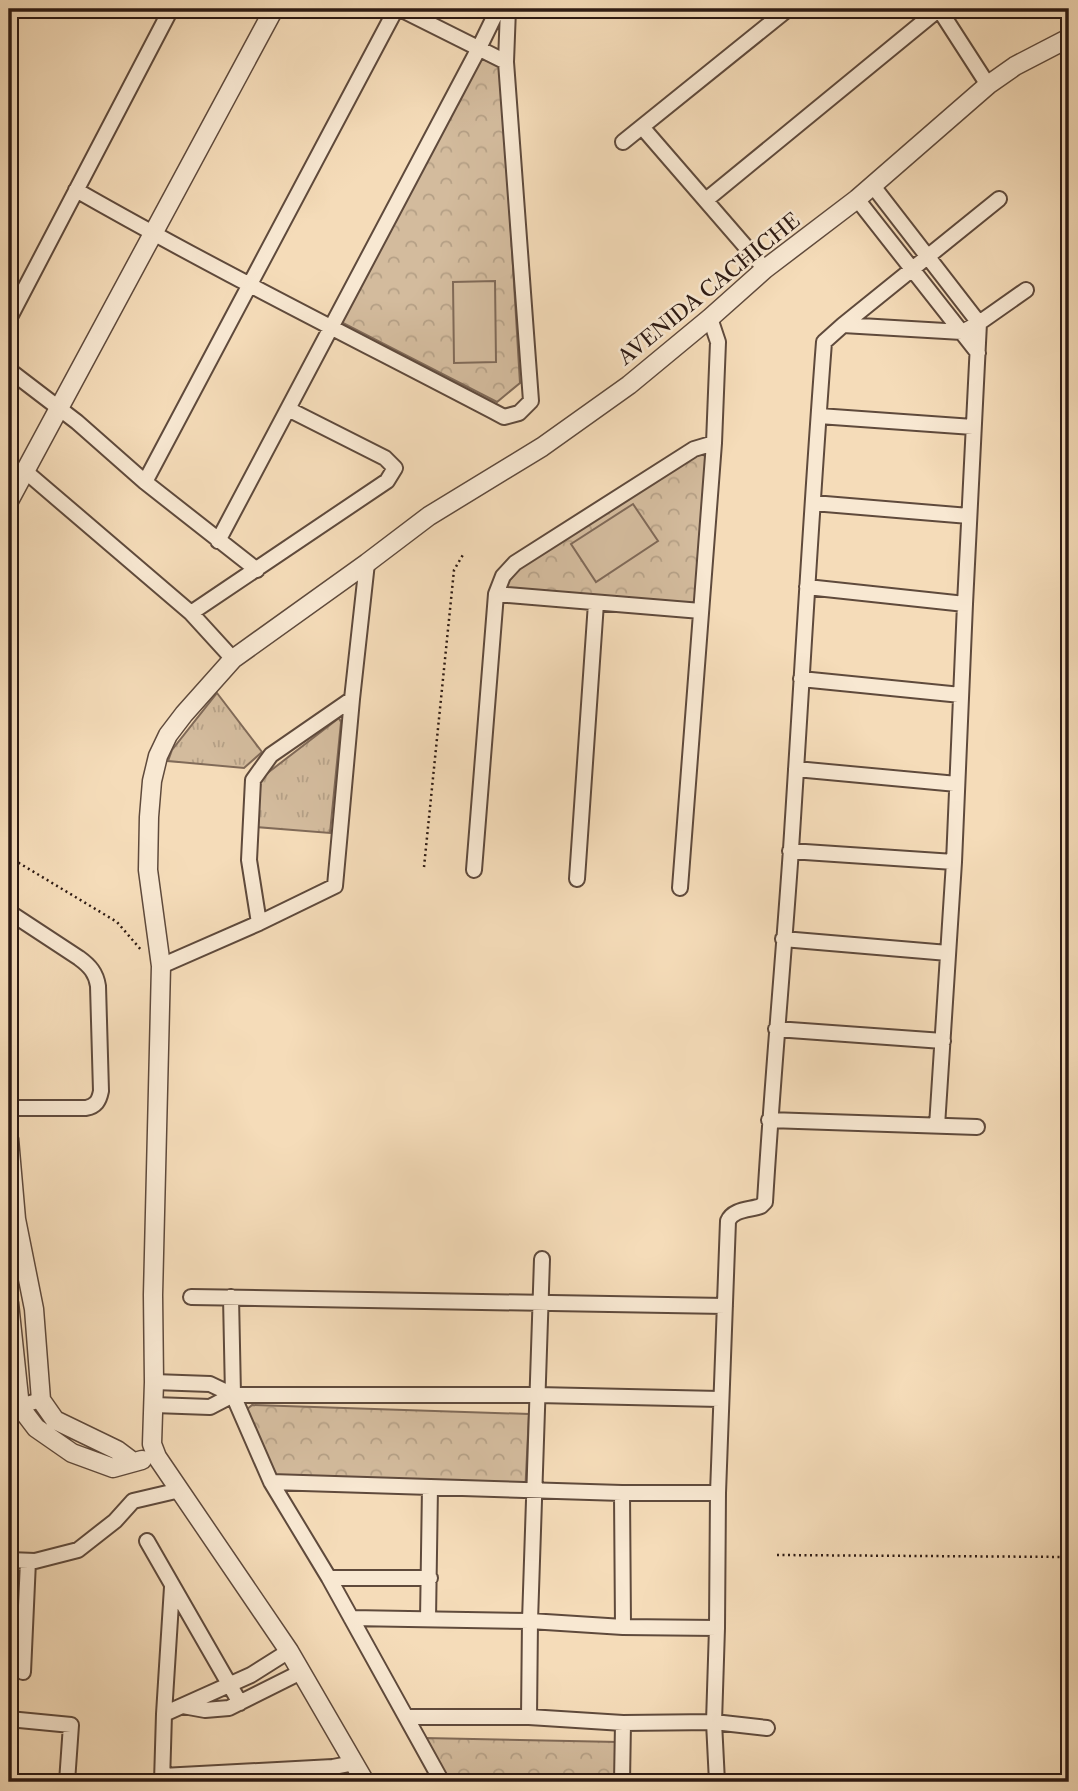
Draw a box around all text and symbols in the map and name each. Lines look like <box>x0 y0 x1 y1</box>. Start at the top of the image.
street label: AVENIDA CACHICHE <box>612 207 805 370</box>

